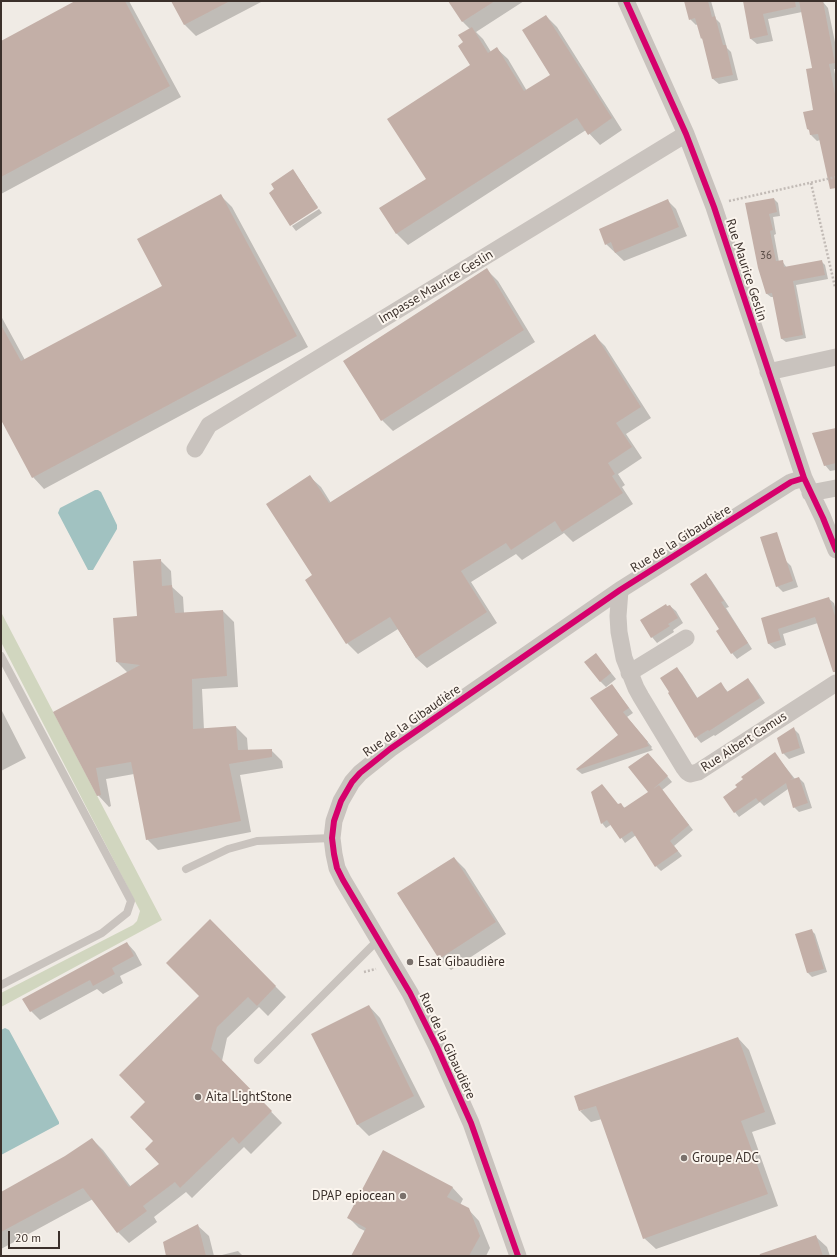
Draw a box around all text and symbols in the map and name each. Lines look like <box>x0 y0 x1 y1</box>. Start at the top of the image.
street label: Rue Maurice Geslin <box>722 217 770 323</box>
street label: Impasse Maurice Geslin <box>376 247 496 327</box>
house number: 36 <box>760 249 772 263</box>
street label: Rue de la Gibaudière <box>628 502 734 576</box>
street label: Rue de la Gibaudière <box>360 681 464 761</box>
street label: Rue Albert Camus <box>698 708 790 776</box>
place label: Esat Gibaudière <box>418 954 505 970</box>
marker: Esat Gibaudière <box>405 957 415 967</box>
street label: Rue de la Gibaudière <box>416 990 478 1102</box>
place label: Aita LightStone <box>206 1089 292 1105</box>
marker: Aita LightStone <box>193 1092 203 1102</box>
place label: Groupe ADC <box>692 1150 759 1166</box>
marker: Groupe ADC <box>679 1153 689 1163</box>
place label: DPAP epiocean <box>312 1188 395 1204</box>
marker: DPAP epiocean <box>398 1191 408 1201</box>
scale bar <box>10 1223 62 1249</box>
text: 20 m <box>15 1230 41 1245</box>

